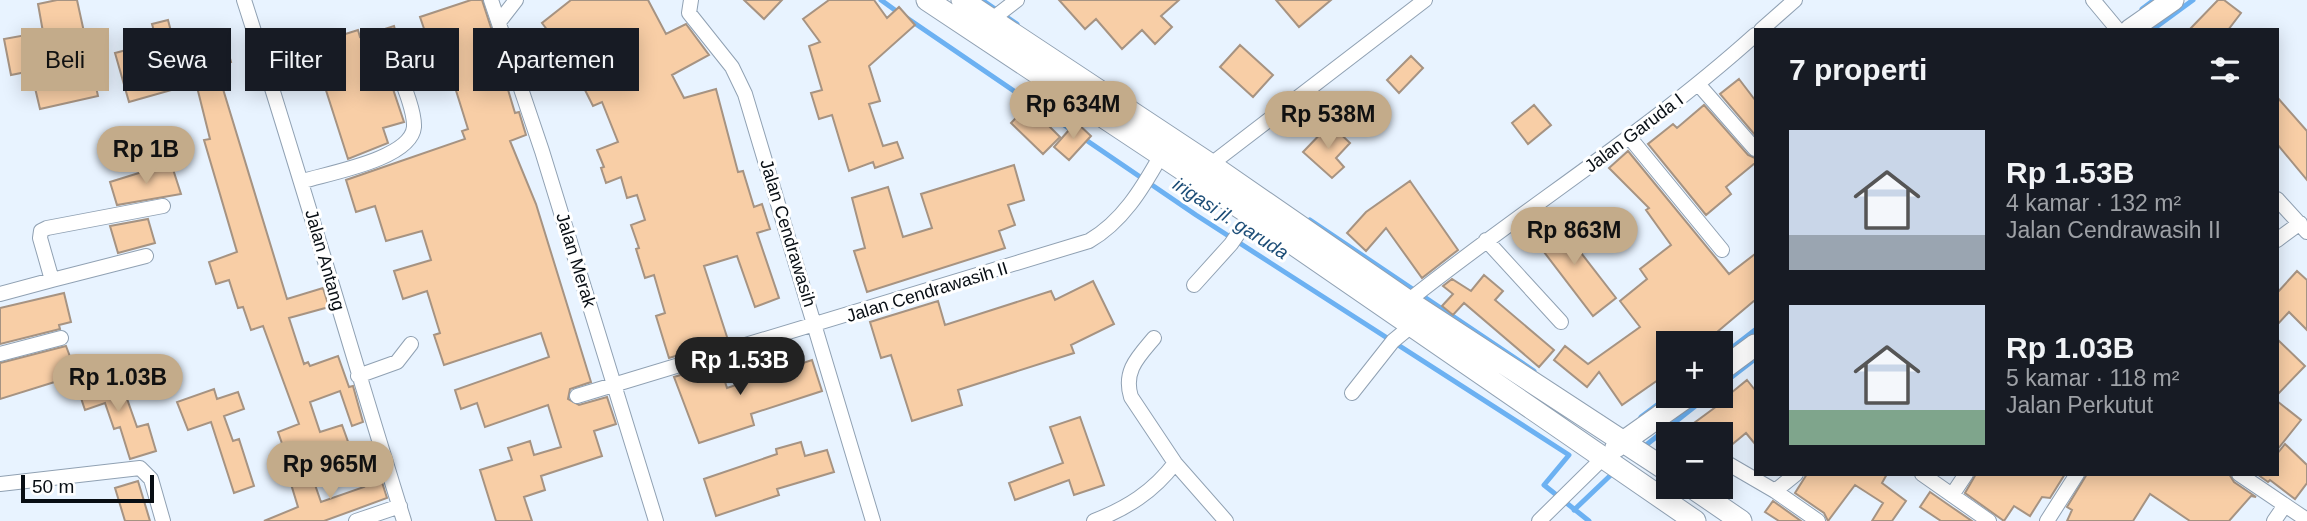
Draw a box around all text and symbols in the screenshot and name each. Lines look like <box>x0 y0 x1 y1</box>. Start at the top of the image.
chip: Beli <box>21 28 109 91</box>
chip: Sewa <box>123 28 231 91</box>
chip: Filter <box>245 28 346 91</box>
chip: Baru <box>360 28 459 91</box>
chip: Apartemen <box>473 28 639 91</box>
icon: filters <box>2206 51 2244 89</box>
text: 7 properti <box>1789 53 1927 86</box>
pin: Rp 634M <box>1008 82 1138 141</box>
street label: Jalan Garuda I <box>1581 89 1687 177</box>
text: Rp 634M <box>1026 91 1120 117</box>
pin: Rp 538M <box>1263 92 1393 151</box>
text: Rp 538M <box>1281 101 1375 127</box>
pin: Rp 1B <box>97 127 195 186</box>
text: Rp 1B <box>113 136 179 162</box>
text: Rp 1.53B <box>2006 156 2134 189</box>
street label: Jalan Cendrawasih <box>756 157 820 309</box>
icon: home <box>1845 158 1929 242</box>
water label: irigasi jl. garuda <box>1169 173 1292 263</box>
text: 4 kamar · 132 m² <box>2006 190 2181 216</box>
street label: Jalan Antang <box>301 207 349 313</box>
pin: Rp 863M <box>1509 208 1639 267</box>
street label: Jalan Merak <box>552 210 600 311</box>
text: Rp 863M <box>1527 217 1621 243</box>
text: Jalan Cendrawasih II <box>2006 217 2221 243</box>
street label: Jalan Cendrawasih II <box>844 258 1010 326</box>
map controls <box>1656 331 1733 499</box>
button: + <box>1656 331 1733 408</box>
text: Rp 1.03B <box>2006 331 2134 364</box>
icon: home <box>1845 333 1929 417</box>
pin: Rp 1.53B <box>668 338 812 397</box>
text: Rp 1.53B <box>691 347 789 373</box>
pin: Rp 1.03B <box>46 354 190 414</box>
text: Rp 1.03B <box>69 364 167 390</box>
text: 5 kamar · 118 m² <box>2006 365 2179 391</box>
text: Jalan Perkutut <box>2006 392 2153 418</box>
button: − <box>1656 422 1733 499</box>
pin: Rp 965M <box>265 442 395 501</box>
text: Rp 965M <box>283 451 377 477</box>
scale bar <box>21 472 154 504</box>
text: 50 m <box>32 476 74 497</box>

